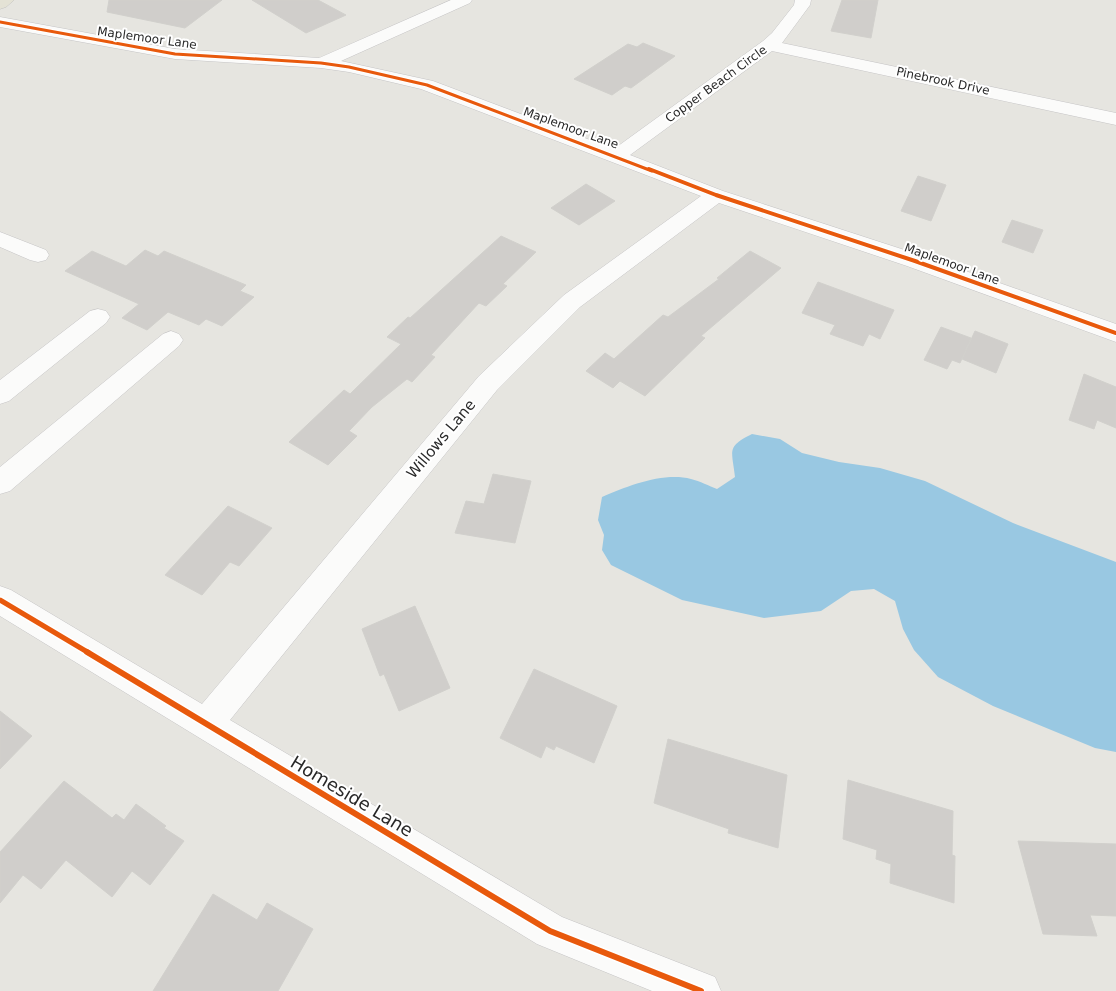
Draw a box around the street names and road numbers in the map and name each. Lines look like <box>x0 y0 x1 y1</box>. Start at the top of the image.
street label: Maplemoor Lane <box>96 24 198 52</box>
street label: Copper Beach Circle <box>663 43 769 125</box>
street label: Pinebrook Drive <box>895 64 991 98</box>
street label: Maplemoor Lane <box>522 104 620 152</box>
street label: Maplemoor Lane <box>903 240 1001 288</box>
street label: Willows Lane <box>403 396 479 482</box>
street label: Homeside Lane <box>287 751 417 841</box>

